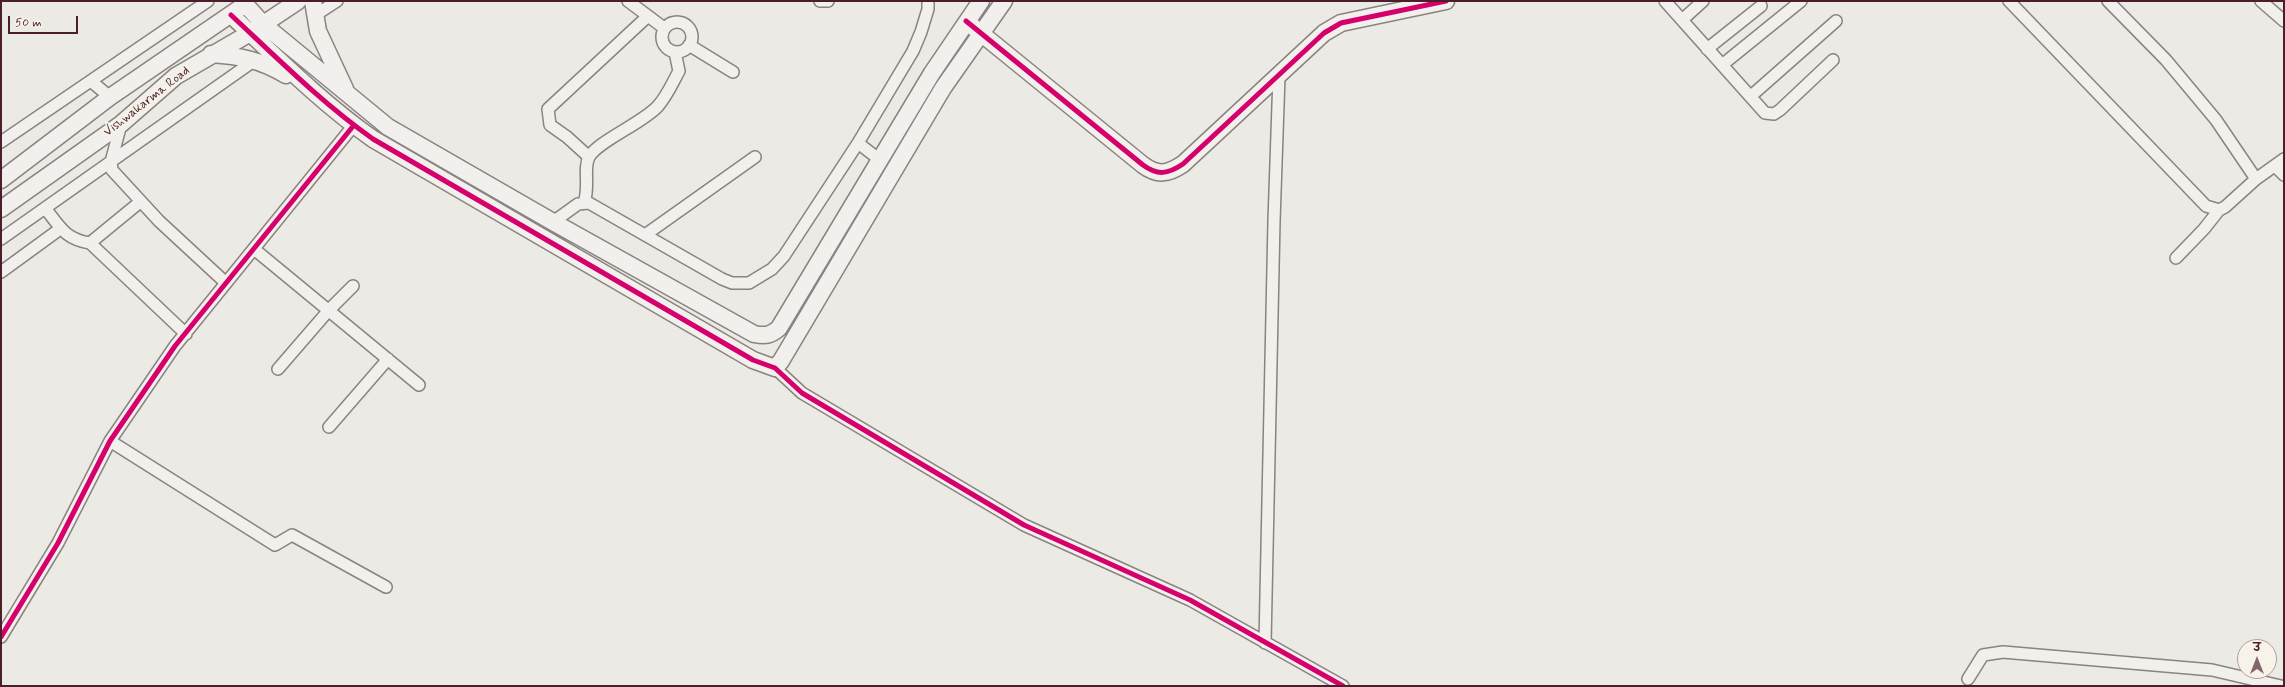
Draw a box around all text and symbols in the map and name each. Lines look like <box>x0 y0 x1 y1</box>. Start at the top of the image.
scale bar <box>10 8 80 34</box>
text: 50 m <box>15 15 42 31</box>
street label: Vishwakarma Road <box>101 63 193 141</box>
north arrow <box>2237 639 2277 679</box>
text: उ <box>2253 641 2261 655</box>

